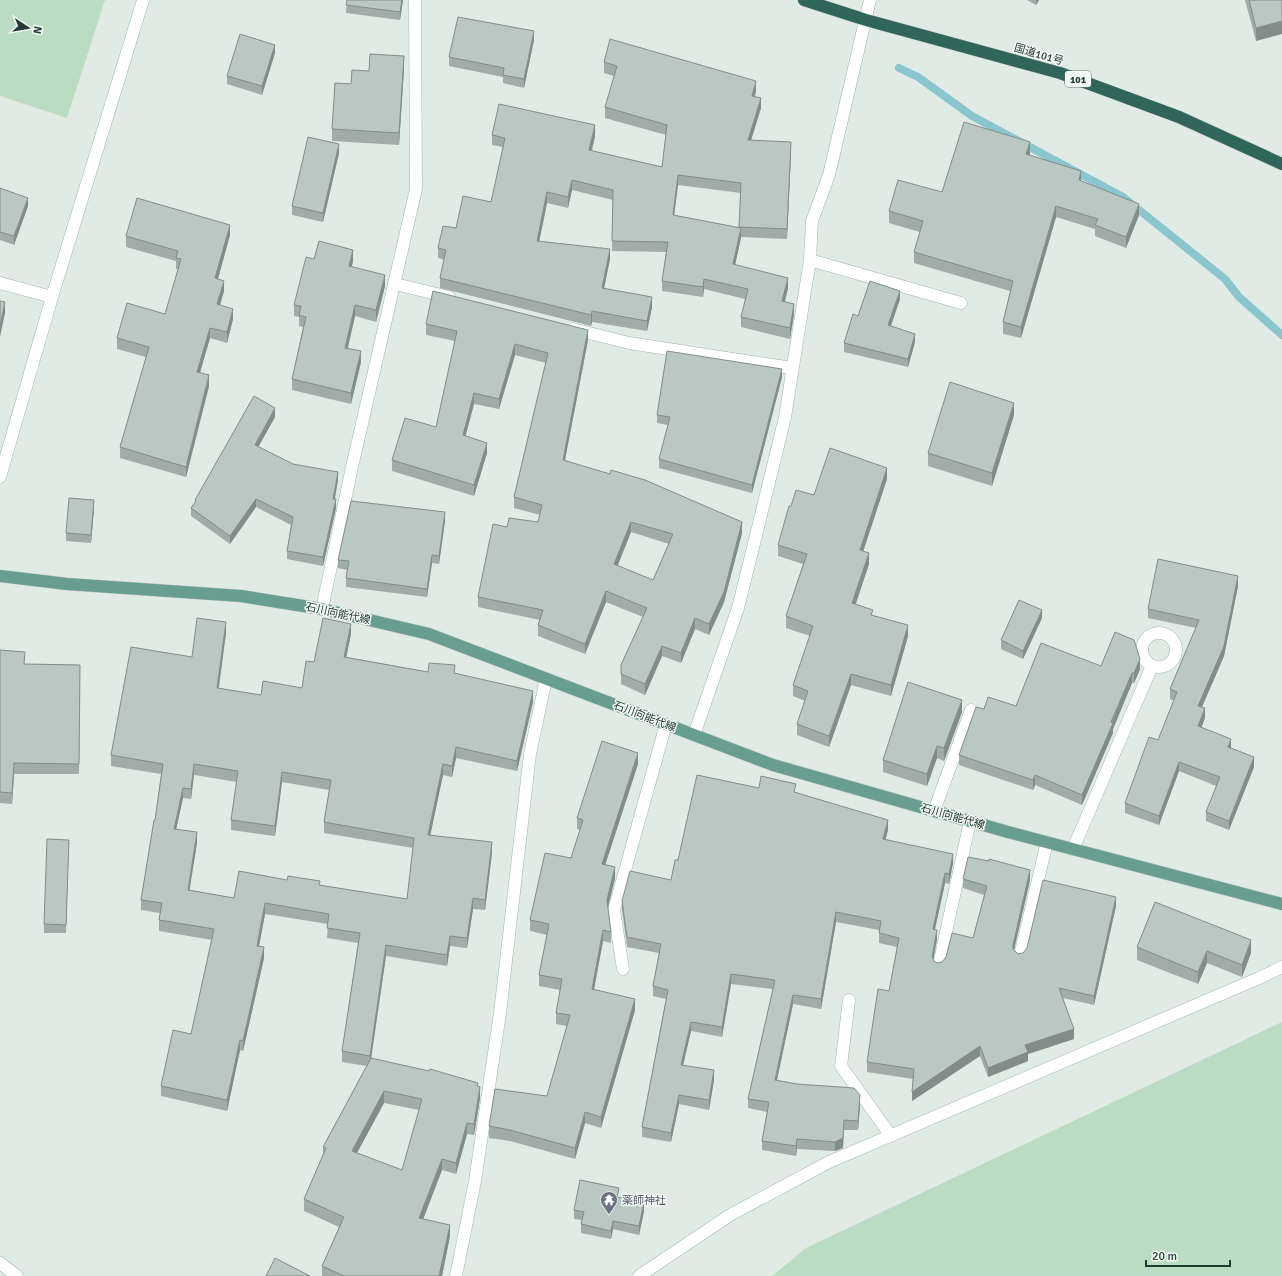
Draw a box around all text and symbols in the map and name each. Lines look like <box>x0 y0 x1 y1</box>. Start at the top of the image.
north arrow <box>8 8 48 48</box>
text: N <box>30 25 44 35</box>
street label: 国道101号 <box>1013 41 1065 68</box>
road number: 101 <box>1065 71 1091 87</box>
street label: 石川向能代線 <box>304 600 372 627</box>
street label: 石川向能代線 <box>612 699 678 734</box>
street label: 石川向能代線 <box>919 801 986 832</box>
temple icon: 薬師神社 <box>599 1190 619 1215</box>
place label: 薬師神社 <box>622 1194 666 1207</box>
scale bar <box>1146 1242 1230 1268</box>
text: 20 m <box>1152 1249 1177 1264</box>

